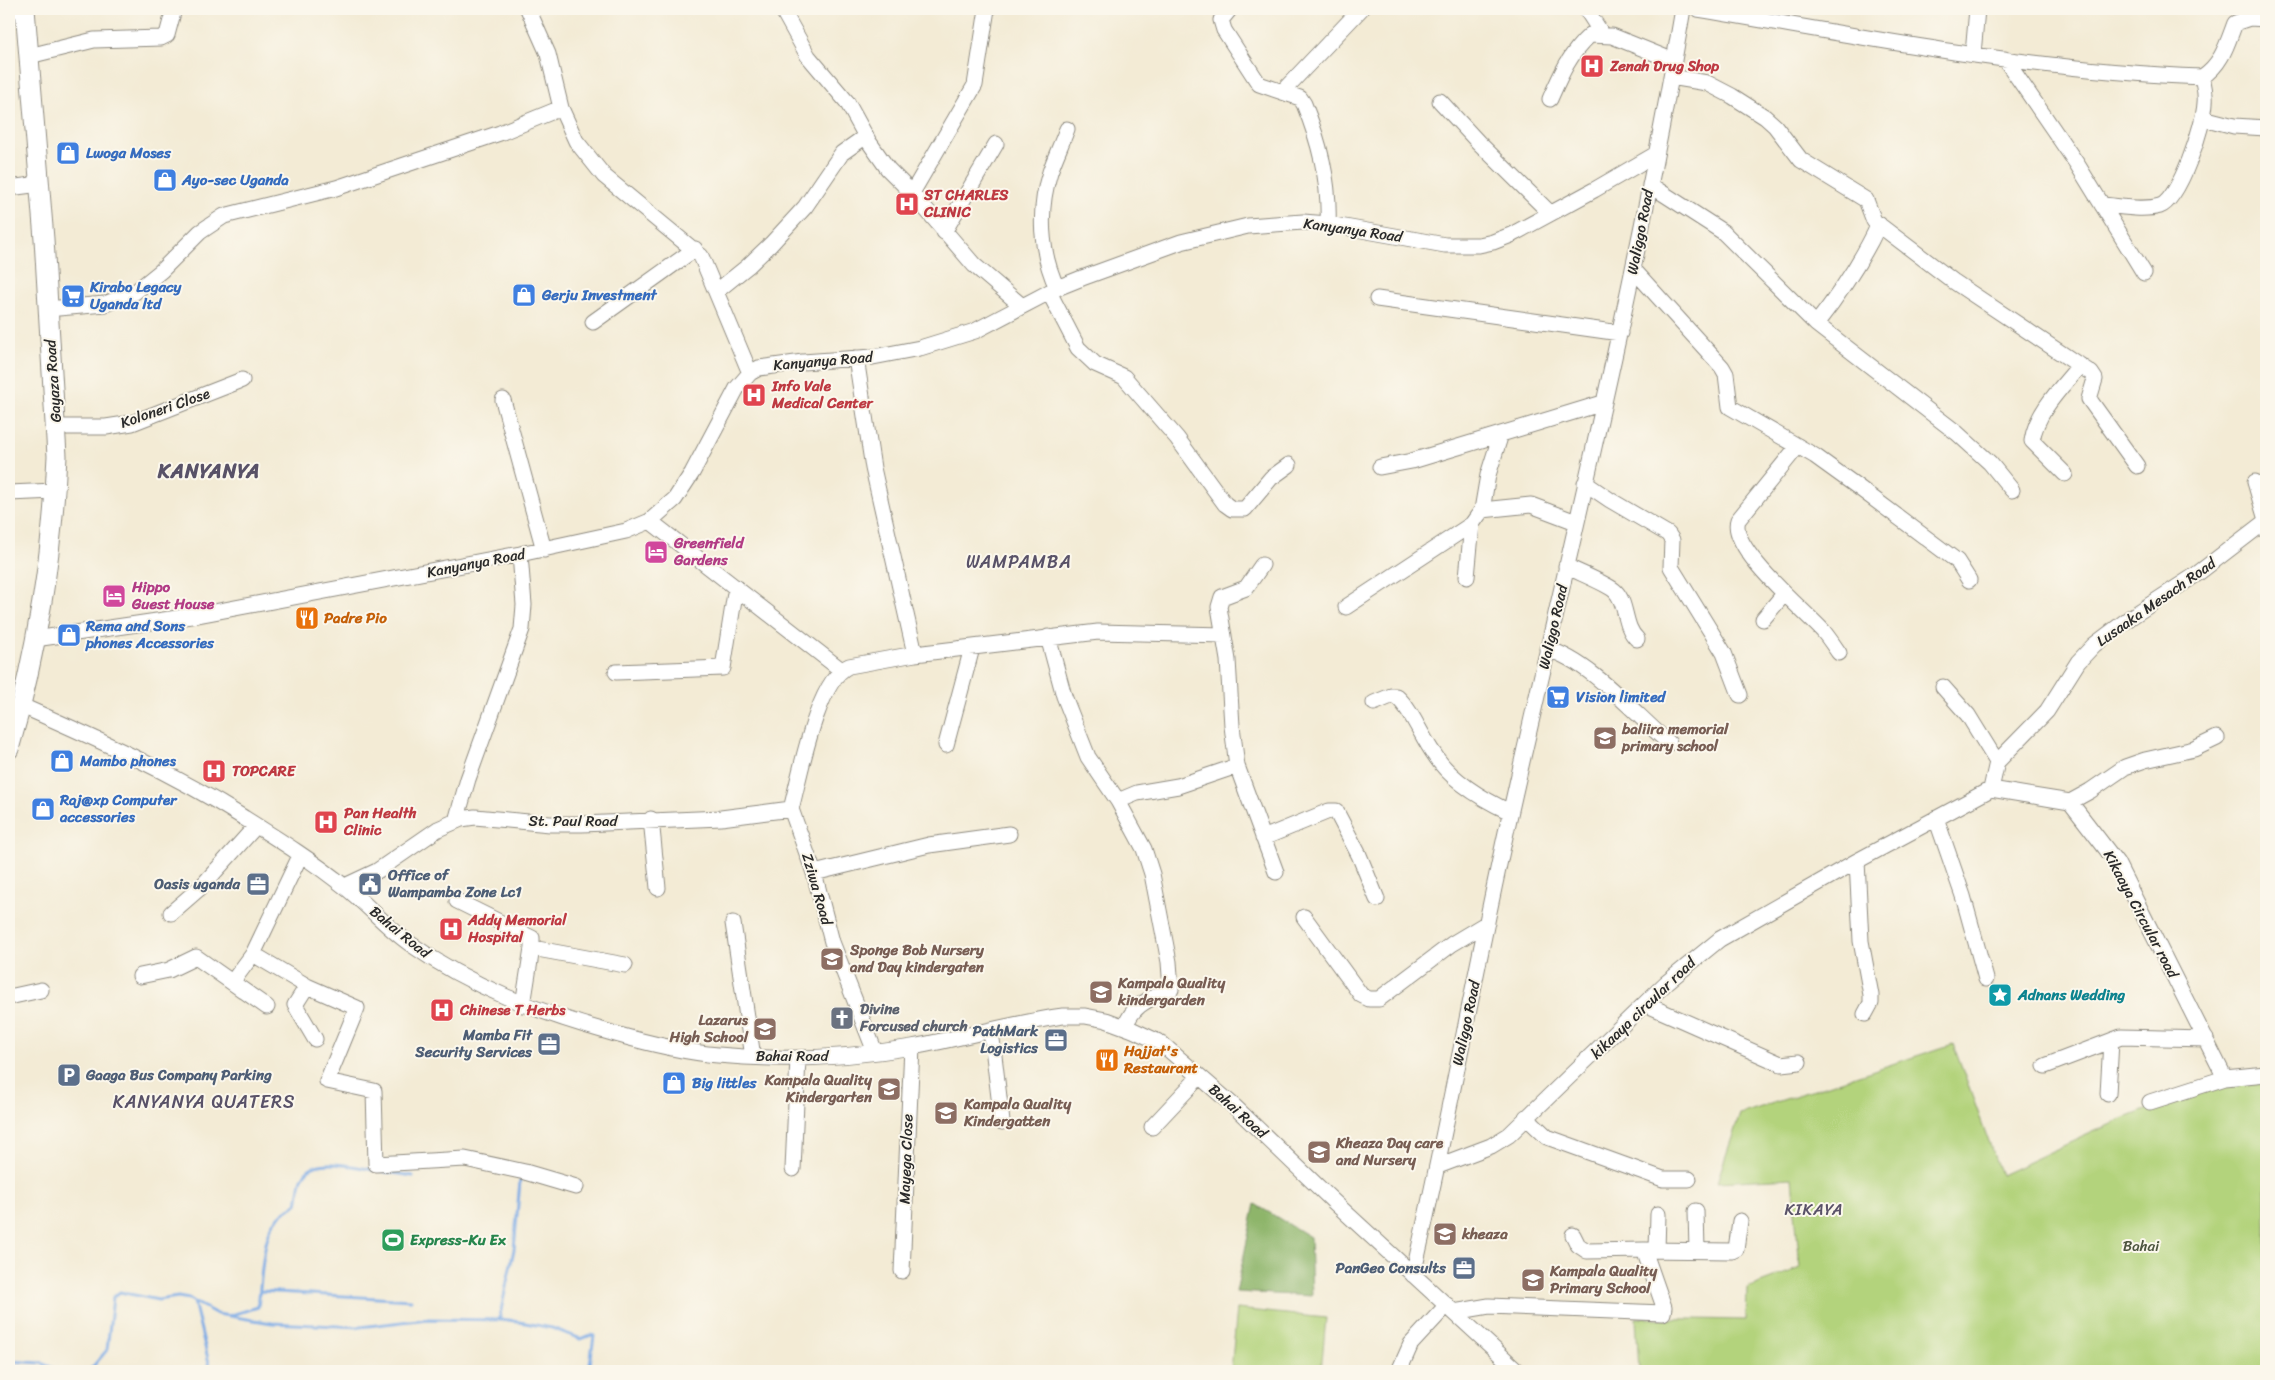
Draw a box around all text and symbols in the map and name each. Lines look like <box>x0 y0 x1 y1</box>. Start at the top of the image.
hospital icon: Zenah Drug Shop <box>1579 53 1605 79</box>
place label: Zenah Drug Shop <box>1609 53 1719 79</box>
shop icon: Lwoga Moses <box>55 140 81 166</box>
place label: Lwoga Moses <box>86 140 172 166</box>
shop icon: Ayo-sec Uganda <box>152 167 178 193</box>
place label: Ayo-sec Uganda <box>181 167 289 193</box>
place label: ST CHARLES CLINIC <box>923 182 1009 225</box>
street label: Waliggo Road <box>1619 186 1661 277</box>
hospital icon: ST CHARLES CLINIC <box>894 191 920 217</box>
street label: Kanyanya Road <box>1302 210 1405 250</box>
place label: Kirabo Legacy Uganda ltd <box>89 274 183 317</box>
shop icon: Gerju Investment <box>511 282 537 308</box>
place label: Gerju Investment <box>541 282 658 308</box>
supermarket icon: Kirabo Legacy Uganda ltd <box>60 283 86 309</box>
street label: Gayaza Road <box>37 338 69 423</box>
street label: Kanyanya Road <box>772 344 875 378</box>
place label: Info Vale Medical Center <box>771 373 875 416</box>
street label: Koloneri Close <box>117 380 213 436</box>
hospital icon: Info Vale Medical Center <box>741 382 767 408</box>
district label: KANYANYA <box>157 454 260 489</box>
place label: Greenfield Gardens <box>673 530 746 573</box>
hotel icon: Greenfield Gardens <box>643 539 669 565</box>
street label: Kanyanya Road <box>425 541 528 585</box>
district label: WAMPAMBA <box>966 546 1072 578</box>
street label: Lusaaka Mesach Road <box>2091 550 2222 653</box>
place label: Hippo Guest House <box>131 574 215 617</box>
street label: Waliggo Road <box>1531 581 1576 672</box>
hotel icon: Hippo Guest House <box>101 583 127 609</box>
restaurant icon: Padre Pio <box>294 605 320 631</box>
place label: Padre Pio <box>324 605 387 631</box>
place label: Rema and Sons phones Accessories <box>85 613 215 656</box>
shop icon: Rema and Sons phones Accessories <box>56 622 82 648</box>
supermarket icon: Vision limited <box>1545 684 1571 710</box>
place label: Vision limited <box>1576 684 1667 710</box>
place label: baliira memorial primary school <box>1621 716 1729 759</box>
school or university icon: baliira memorial primary school <box>1592 725 1618 751</box>
shop icon: Mambo phones <box>49 748 75 774</box>
place label: Mambo phones <box>79 748 177 774</box>
hospital icon: TOPCARE <box>201 758 227 784</box>
place label: TOPCARE <box>232 758 297 784</box>
place label: Raj@xp Computer accessories <box>59 787 178 830</box>
shop icon: Raj@xp Computer accessories <box>30 796 56 822</box>
place label: Pan Health Clinic <box>343 800 417 843</box>
street label: St. Paul Road <box>529 808 618 834</box>
hospital icon: Pan Health Clinic <box>313 809 339 835</box>
street label: Kikaaya Circular road <box>2096 845 2186 984</box>
street label: Zziwa Road <box>794 850 840 929</box>
place label: Office of Wampamba Zone Lc1 <box>387 862 522 905</box>
place label: Oasis uganda <box>153 871 240 897</box>
office icon: Oasis uganda <box>245 871 271 897</box>
public building icon: Office of Wampamba Zone Lc1 <box>357 871 383 897</box>
street label: Bahai Road <box>364 899 437 966</box>
place label: Addy Memorial Hospital <box>467 907 567 950</box>
hospital icon: Addy Memorial Hospital <box>438 916 464 942</box>
place label: Sponge Bob Nursery and Day kindergaten <box>849 937 985 980</box>
school or university icon: Sponge Bob Nursery and Day kindergaten <box>819 946 845 972</box>
street label: kikaaya circular road <box>1584 950 1703 1065</box>
place label: Kampala Quality kindergarden <box>1117 970 1226 1013</box>
street label: Waliggo Road <box>1444 977 1488 1068</box>
school or university icon: Kampala Quality kindergarden <box>1088 979 1114 1005</box>
place icon: Adnans Wedding <box>1987 982 2013 1008</box>
place label: Adnans Wedding <box>2017 982 2126 1008</box>
place label: Divine Forcused church <box>859 996 968 1039</box>
hospital icon: Chinese T Herbs <box>429 997 455 1023</box>
place label: Chinese T Herbs <box>459 997 566 1023</box>
church icon: Divine Forcused church <box>829 1005 855 1031</box>
place label: Lazarus High School <box>669 1007 749 1050</box>
school or university icon: Lazarus High School <box>752 1016 778 1042</box>
place label: PathMark Logistics <box>972 1018 1039 1061</box>
place label: Mamba Fit Security Services <box>414 1022 533 1065</box>
office icon: PathMark Logistics <box>1043 1027 1069 1053</box>
office icon: Mamba Fit Security Services <box>536 1031 562 1057</box>
place label: Hajjat's Restaurant <box>1123 1038 1199 1081</box>
street label: Bahai Road <box>756 1043 829 1069</box>
restaurant icon: Hajjat's Restaurant <box>1094 1047 1120 1073</box>
parking icon: Gaaga Bus Company Parking <box>56 1062 82 1088</box>
place label: Gaaga Bus Company Parking <box>85 1062 272 1088</box>
place label: Kampala Quality Kindergarten <box>764 1067 873 1110</box>
shop icon: Big littles <box>661 1070 687 1096</box>
place label: Big littles <box>692 1070 757 1096</box>
school or university icon: Kampala Quality Kindergarten <box>876 1076 902 1102</box>
street label: Bahai Road <box>1202 1077 1274 1146</box>
district label: KANYANYA QUATERS <box>113 1086 295 1118</box>
place label: Kampala Quality Kindergatten <box>963 1091 1072 1134</box>
school or university icon: Kampala Quality Kindergatten <box>933 1100 959 1126</box>
street label: Mayega Close <box>891 1113 921 1204</box>
place label: Kheaza Day care and Nursery <box>1335 1130 1444 1173</box>
school or university icon: Kheaza Day care and Nursery <box>1306 1139 1332 1165</box>
district label: KIKAYA <box>1785 1195 1843 1224</box>
school or university icon: kheaza <box>1432 1221 1458 1247</box>
place label: kheaza <box>1461 1221 1508 1247</box>
sports icon: Express-Ku Ex <box>380 1227 406 1253</box>
place label: Express-Ku Ex <box>410 1227 507 1253</box>
park label: Bahai <box>2123 1233 2160 1259</box>
place label: PanGeo Consults <box>1336 1255 1447 1281</box>
office icon: PanGeo Consults <box>1451 1255 1477 1281</box>
place label: Kampala Quality Primary School <box>1549 1258 1658 1301</box>
school or university icon: Kampala Quality Primary School <box>1520 1267 1546 1293</box>

